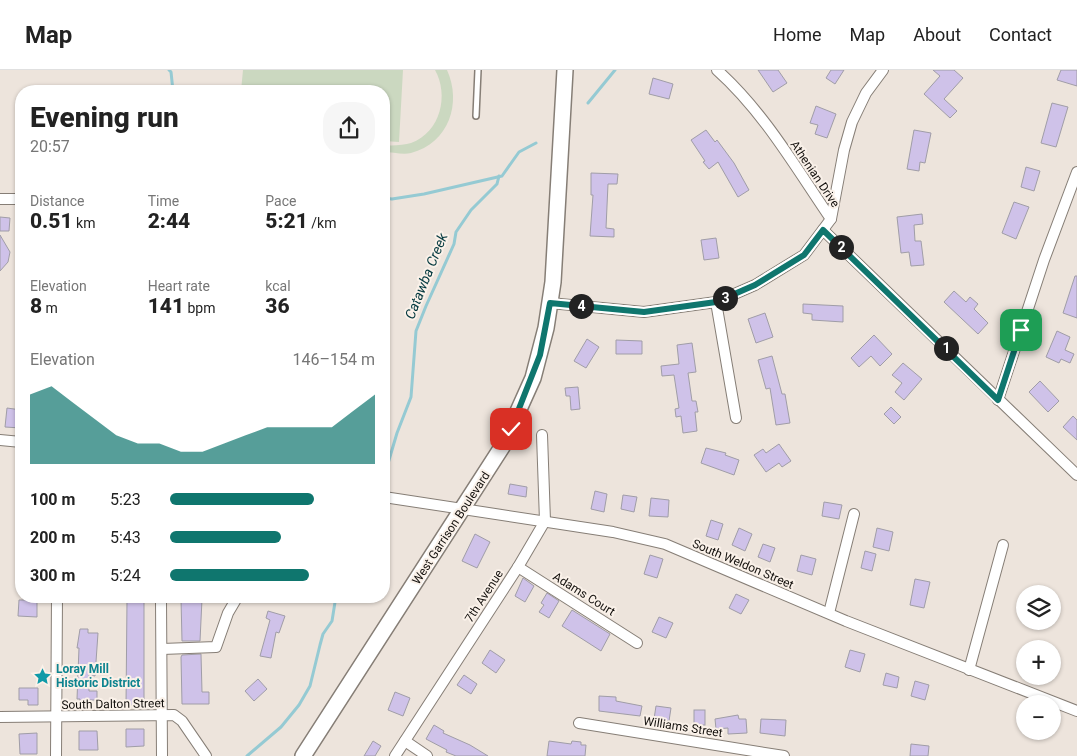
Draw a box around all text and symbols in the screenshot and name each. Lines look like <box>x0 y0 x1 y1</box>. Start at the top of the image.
text: Map <box>25 21 72 49</box>
text: Home <box>773 24 822 45</box>
text: Map <box>850 24 885 45</box>
text: About <box>913 24 961 45</box>
text: Contact <box>989 24 1052 45</box>
text: Evening run <box>30 101 179 134</box>
button: share <box>323 102 375 154</box>
text: 20:57 <box>30 137 70 156</box>
street label: Athenian Drive <box>788 138 842 210</box>
text: Distance <box>30 193 85 209</box>
text: Time <box>148 193 179 209</box>
text: Pace <box>265 193 296 209</box>
text: 0.51 <box>30 209 73 233</box>
text: 2:44 <box>148 209 190 233</box>
text: 5:21 <box>265 209 308 233</box>
text: km <box>73 215 95 231</box>
text: /km <box>308 215 336 231</box>
water label: Catawba Creek <box>401 230 451 321</box>
pin: 2 <box>828 234 854 260</box>
text: 2 <box>837 239 846 255</box>
text: Elevation <box>30 278 87 294</box>
text: Heart rate <box>148 278 210 294</box>
text: kcal <box>265 278 291 294</box>
pin: 3 <box>712 286 738 310</box>
text: 3 <box>721 290 730 306</box>
text: 8 <box>30 294 42 318</box>
text: 141 <box>148 294 184 318</box>
text: 36 <box>265 294 290 318</box>
pin: 4 <box>568 294 594 318</box>
text: 4 <box>577 298 586 314</box>
text: m <box>42 300 58 316</box>
text: bpm <box>184 300 215 316</box>
pin <box>1000 309 1042 351</box>
icon: arrive <box>1007 316 1035 344</box>
pin: 1 <box>934 336 958 360</box>
text: 1 <box>942 340 951 356</box>
text: Elevation <box>30 350 95 369</box>
text: 146–154 m <box>293 350 375 369</box>
pin <box>490 408 532 450</box>
icon: check <box>497 415 525 443</box>
street label: West Garrison Boulevard <box>409 469 493 587</box>
text: 100 m <box>30 490 75 509</box>
text: 5:23 <box>110 490 141 509</box>
text: 200 m <box>30 528 75 547</box>
text: 5:43 <box>110 528 141 547</box>
street label: South Weldon Street <box>690 536 796 592</box>
text: 300 m <box>30 566 75 585</box>
text: 5:24 <box>110 566 141 585</box>
street label: 7th Avenue <box>462 567 506 625</box>
street label: Adams Court <box>550 569 618 619</box>
map controls <box>1016 585 1061 740</box>
button: layers <box>1016 585 1061 630</box>
button: + <box>1016 640 1061 685</box>
place label: Loray Mill Historic District <box>56 662 140 690</box>
place icon: Loray Mill Historic District <box>32 666 52 686</box>
button: − <box>1016 695 1061 740</box>
street label: South Dalton Street <box>61 696 165 712</box>
street label: Williams Street <box>642 714 724 740</box>

